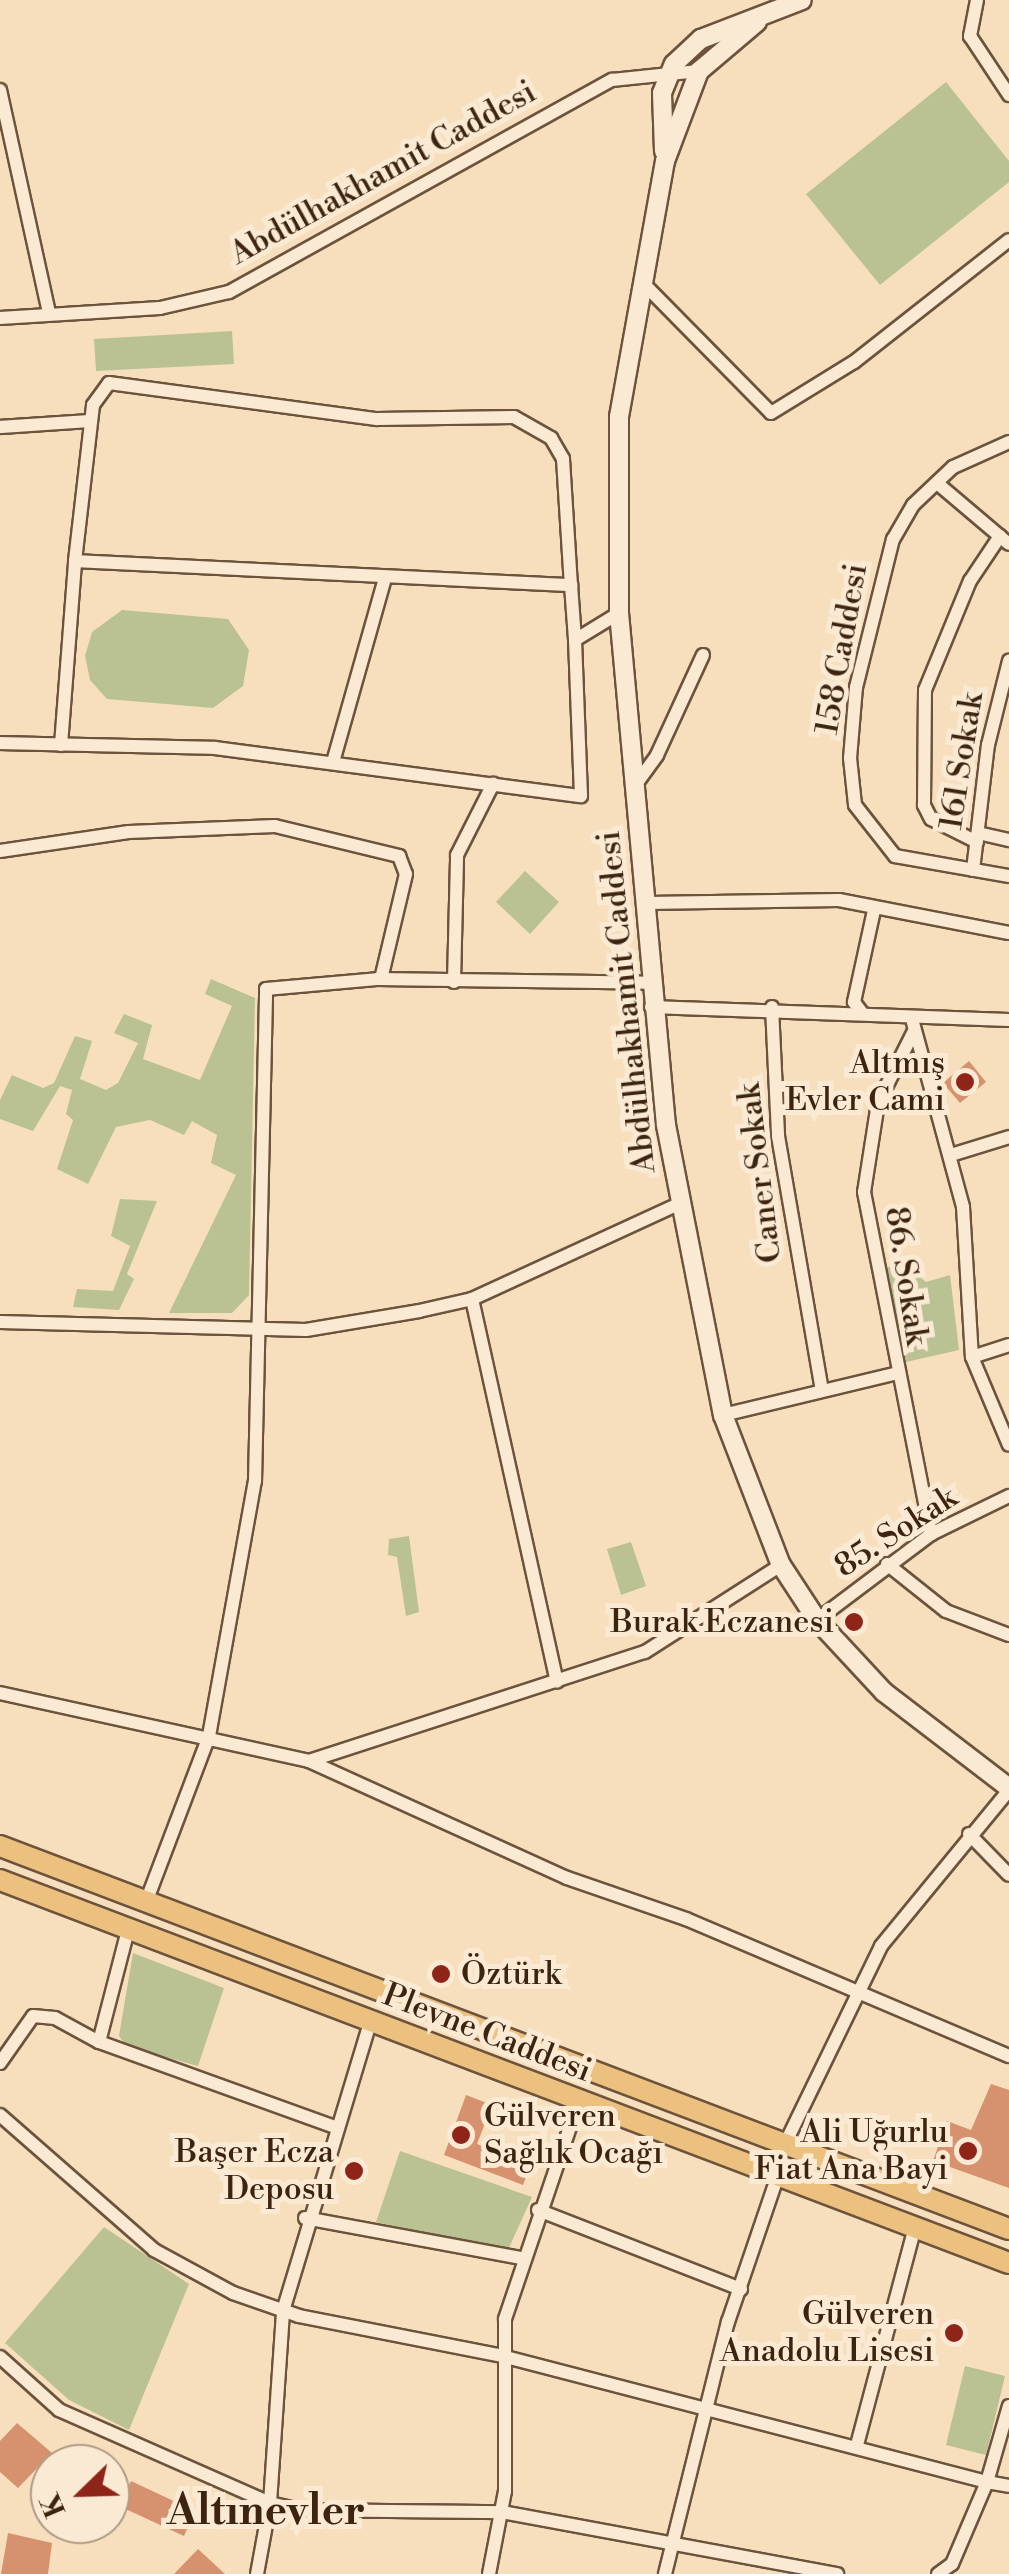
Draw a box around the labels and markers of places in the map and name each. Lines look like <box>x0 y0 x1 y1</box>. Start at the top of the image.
place label: Altmış Evler Cami <box>785 1045 945 1120</box>
marker: Altmış Evler Cami <box>954 1071 976 1093</box>
place label: Burak Eczanesi <box>610 1603 834 1641</box>
marker: Burak Eczanesi <box>843 1611 865 1633</box>
place label: Öztürk <box>461 1955 561 1993</box>
marker: Öztürk <box>430 1963 452 1985</box>
place label: Gülveren Sağlık Ocağı <box>484 2098 663 2173</box>
place label: Ali Uğurlu Fiat Ana Bayi <box>754 2114 948 2189</box>
marker: Gülveren Sağlık Ocağı <box>448 2122 474 2148</box>
place label: Başer Ecza Deposu <box>175 2134 334 2209</box>
marker: Ali Uğurlu Fiat Ana Bayi <box>957 2140 979 2162</box>
marker: Başer Ecza Deposu <box>343 2160 365 2182</box>
place label: Gülveren Anadolu Lisesi <box>720 2296 934 2371</box>
marker: Gülveren Anadolu Lisesi <box>943 2322 965 2344</box>

